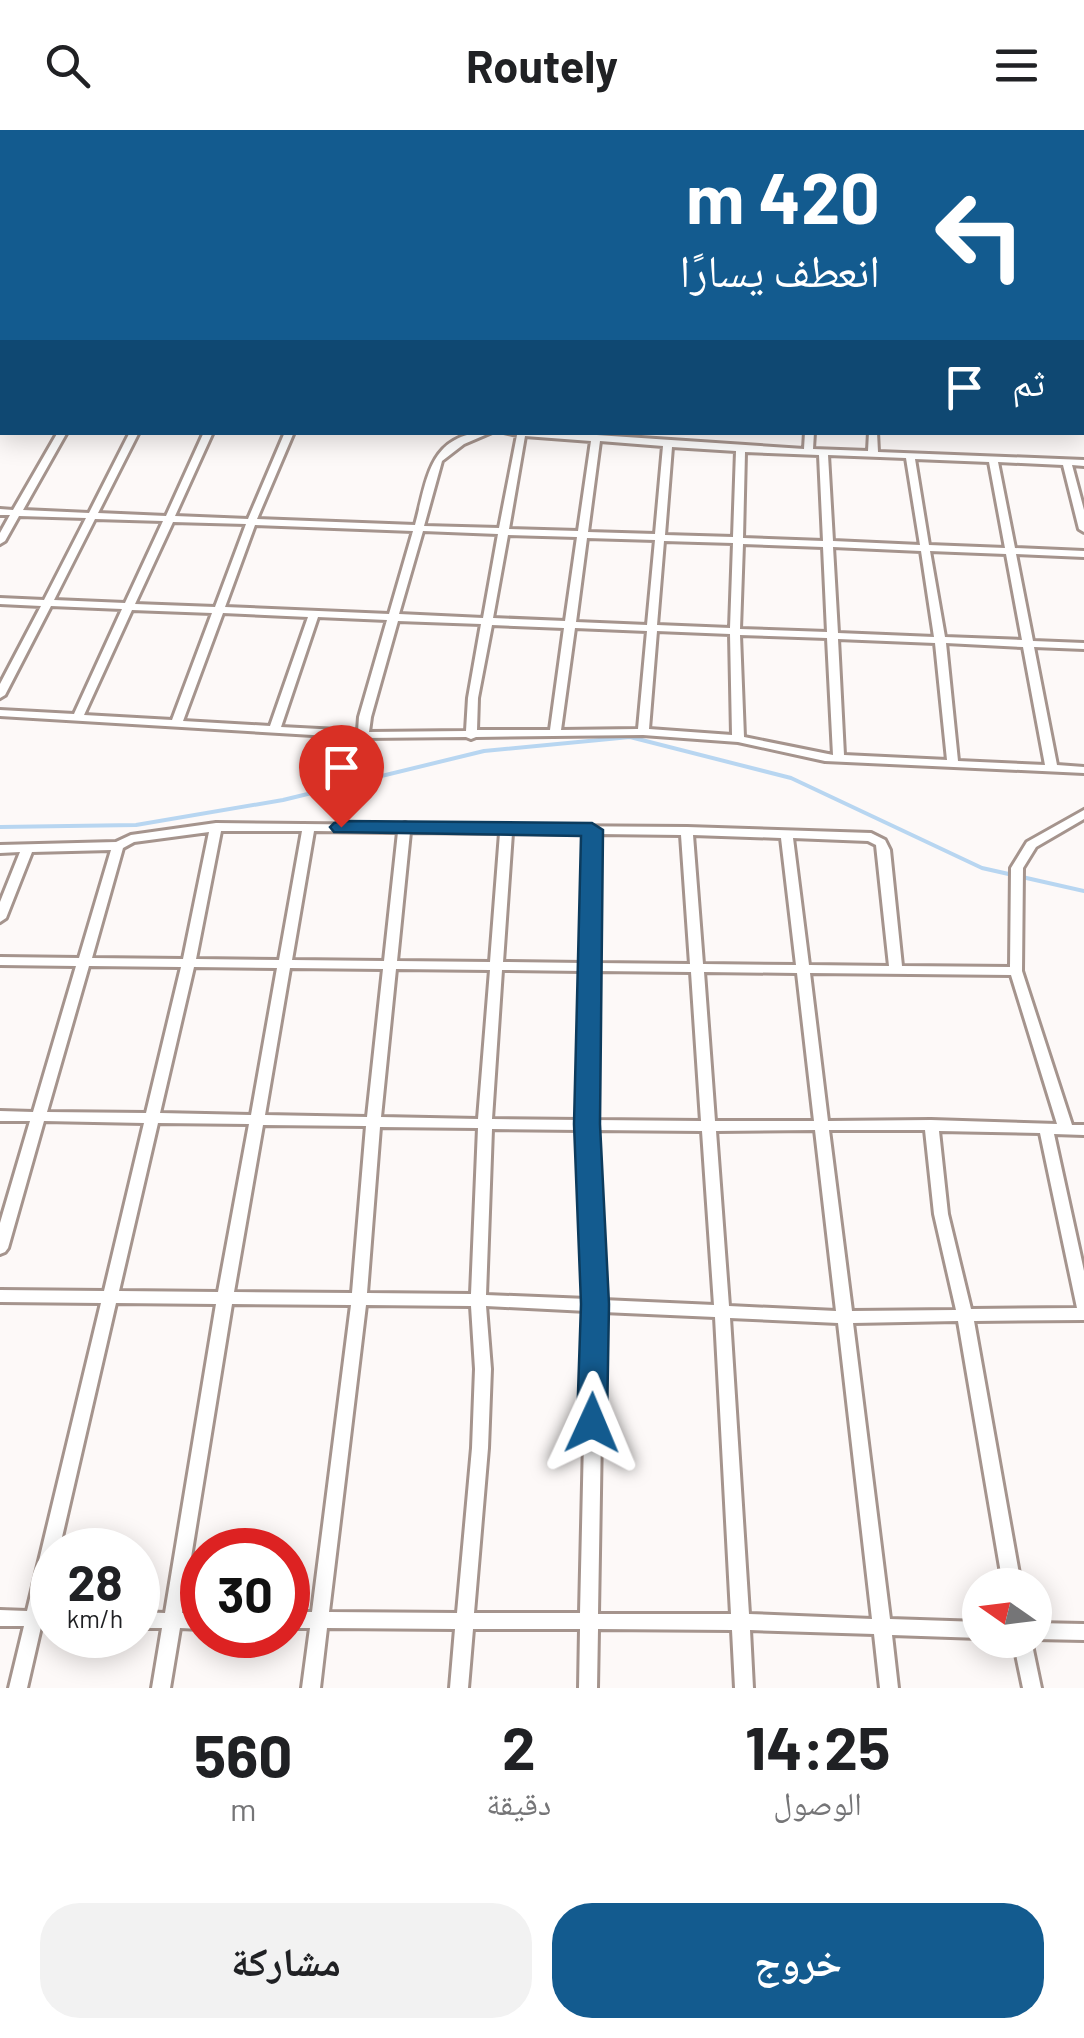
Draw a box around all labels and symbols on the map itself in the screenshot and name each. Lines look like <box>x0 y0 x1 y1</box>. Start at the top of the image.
pin <box>299 725 384 828</box>
position arrow <box>540 1371 644 1475</box>
speed limit sign: 30 <box>180 1528 310 1658</box>
north arrow <box>962 1568 1052 1658</box>

